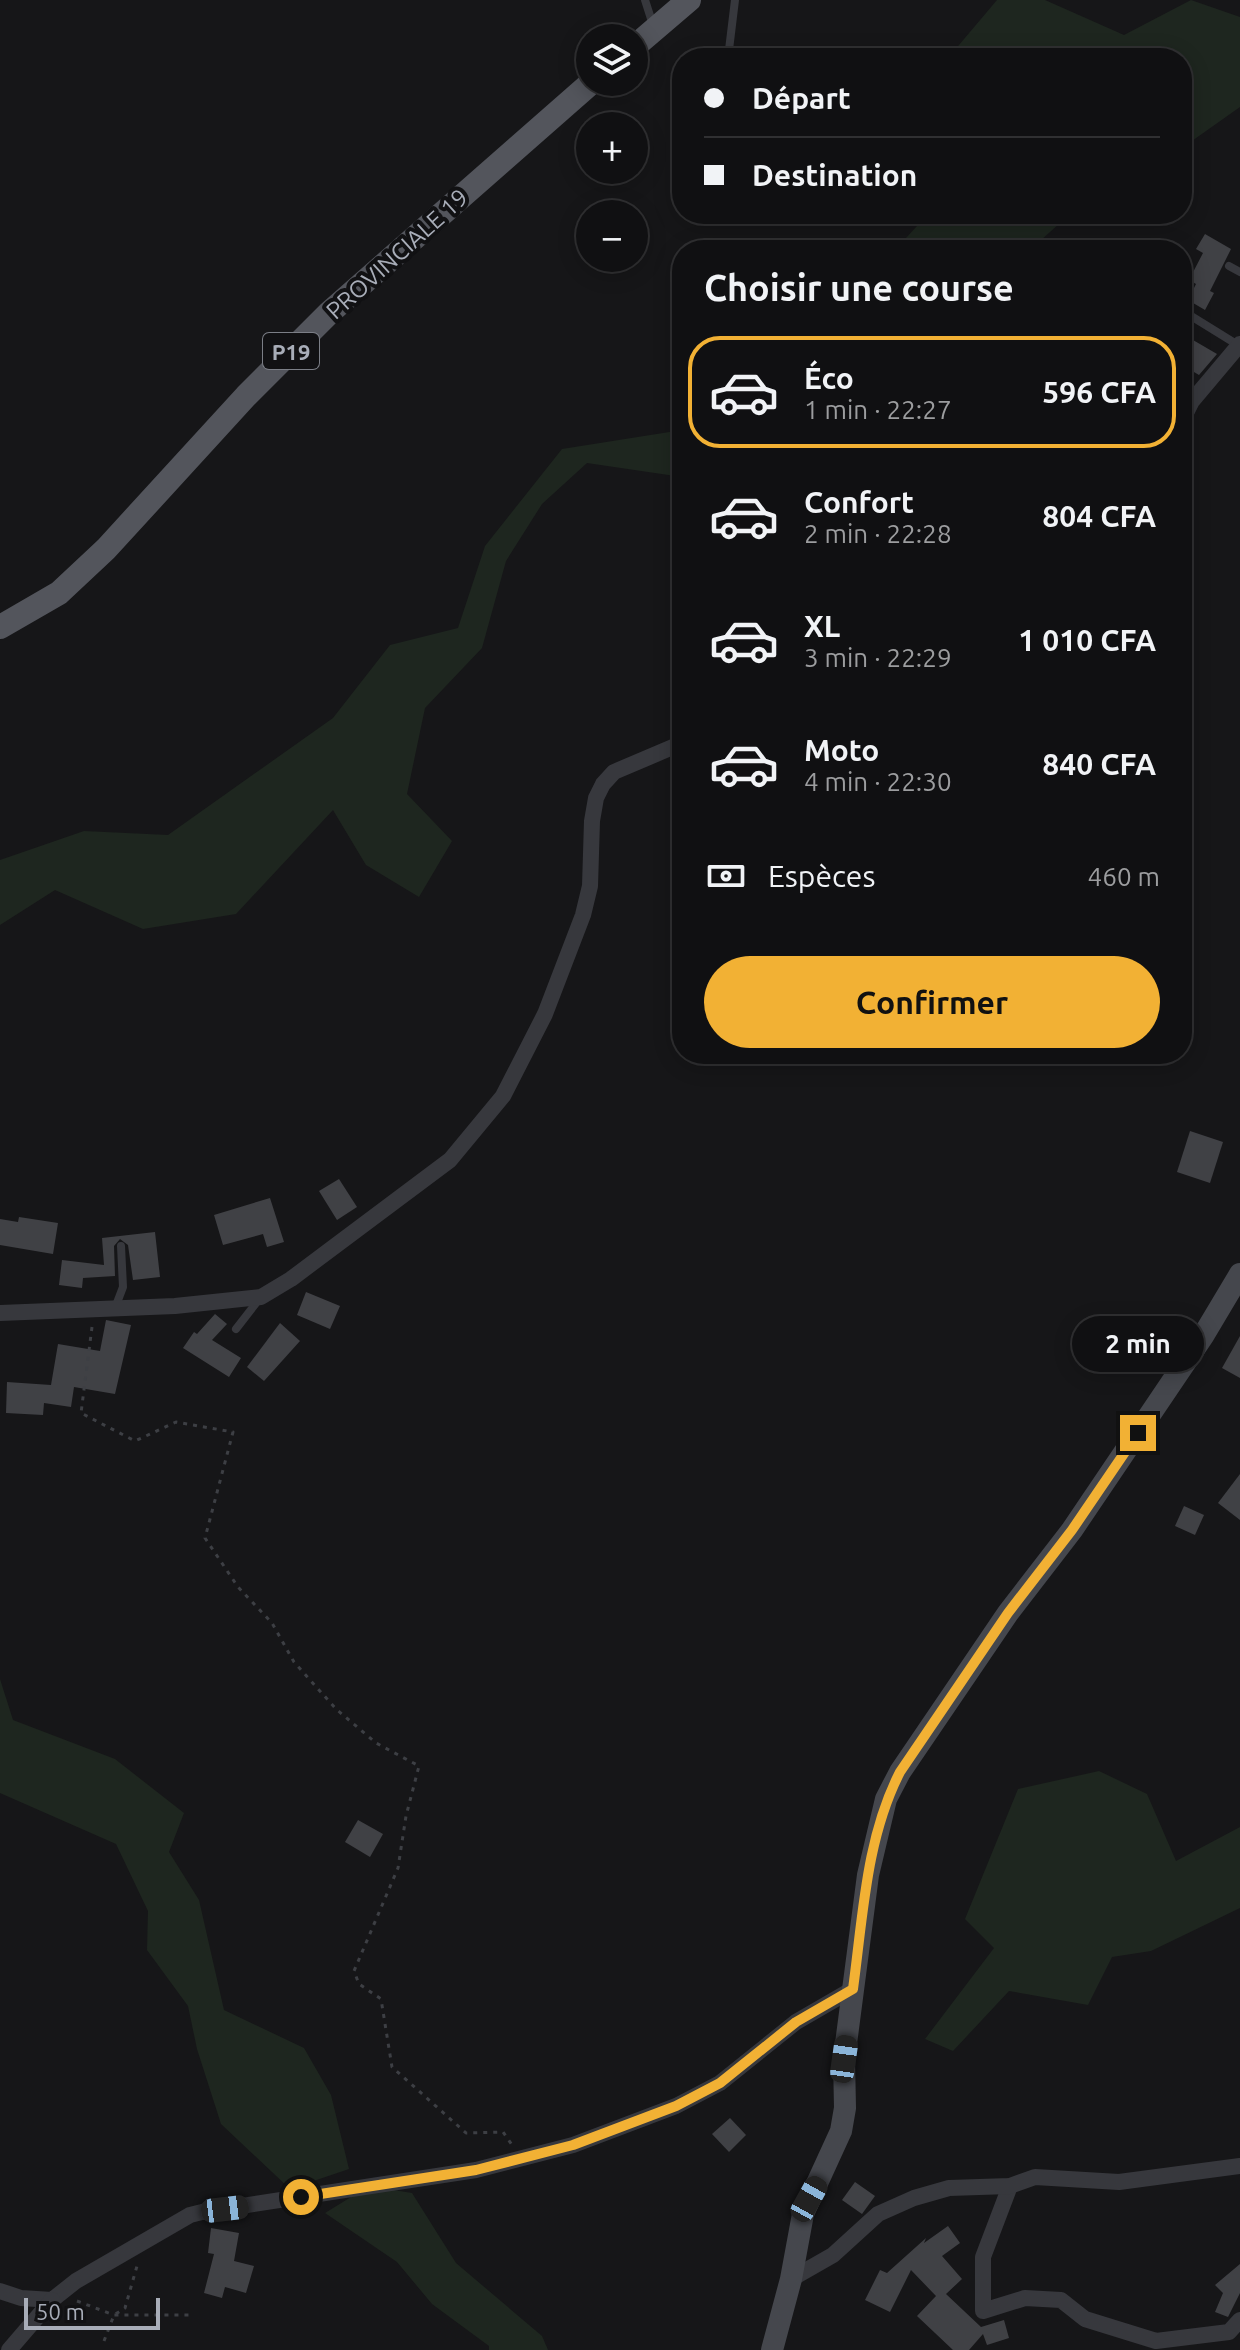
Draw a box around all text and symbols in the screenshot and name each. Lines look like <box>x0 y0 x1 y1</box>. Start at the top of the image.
map controls <box>576 24 648 272</box>
button: layers <box>576 24 648 96</box>
text: Départ <box>752 81 851 115</box>
button: + <box>576 112 648 184</box>
text: Destination <box>752 158 917 192</box>
street label: PROVINCIALE 19 <box>321 183 473 325</box>
button: − <box>576 200 648 272</box>
text: Choisir une course <box>704 267 1014 308</box>
road number: P19 <box>263 333 319 369</box>
icon: car <box>708 356 780 428</box>
text: Éco <box>804 361 854 395</box>
text: 596 CFA <box>1042 375 1156 409</box>
text: 1 min · 22:27 <box>804 395 952 424</box>
icon: car <box>708 480 780 552</box>
text: Confort <box>804 485 914 519</box>
text: 804 CFA <box>1042 499 1156 533</box>
text: 2 min · 22:28 <box>804 519 952 548</box>
icon: car <box>708 604 780 676</box>
text: XL <box>804 609 840 643</box>
text: 1 010 CFA <box>1018 623 1156 657</box>
text: 3 min · 22:29 <box>804 643 952 672</box>
icon: car <box>708 728 780 800</box>
text: Moto <box>804 733 879 767</box>
text: 840 CFA <box>1042 747 1156 781</box>
text: 4 min · 22:30 <box>804 767 952 796</box>
icon: cash <box>704 854 748 898</box>
text: Espèces <box>768 859 875 893</box>
text: 460 m <box>1088 862 1160 891</box>
button: Confirmer <box>704 956 1160 1048</box>
callout: 2 min <box>1072 1317 1204 1373</box>
text: 2 min <box>1105 1329 1171 1358</box>
route end <box>1120 1415 1156 1451</box>
car <box>829 2034 859 2084</box>
car <box>787 2172 831 2226</box>
route start <box>283 2179 319 2215</box>
car <box>200 2194 250 2224</box>
scale bar <box>24 2294 160 2330</box>
text: 50 m <box>36 2299 85 2324</box>

